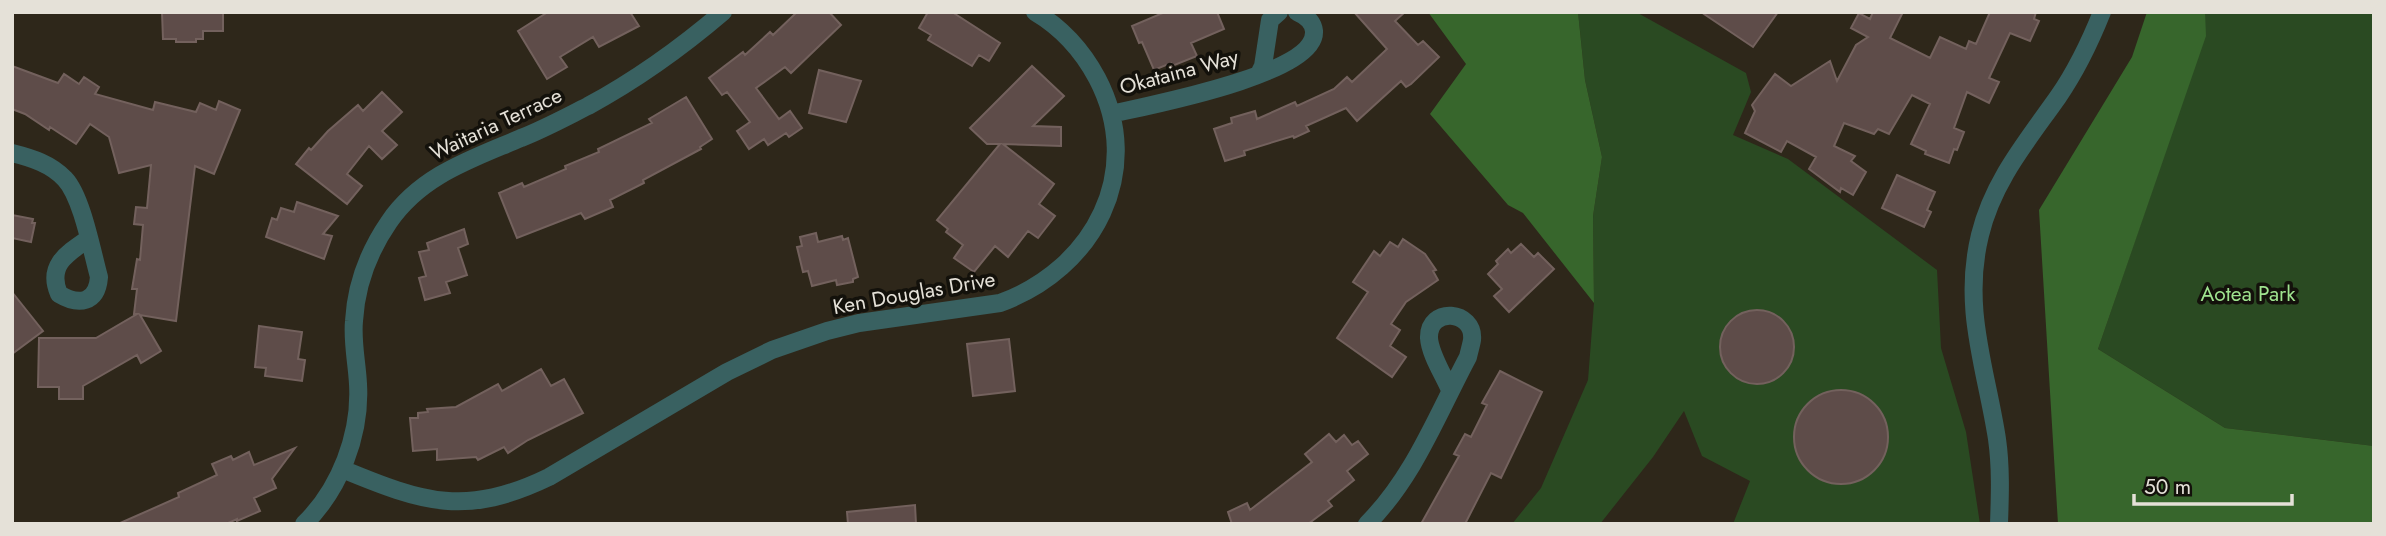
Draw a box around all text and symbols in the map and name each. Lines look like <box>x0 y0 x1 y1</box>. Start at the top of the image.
street label: Okataina Way <box>1116 42 1242 102</box>
street label: Waitaria Terrace <box>425 80 567 168</box>
street label: Ken Douglas Drive <box>830 264 998 322</box>
park label: Aotea Park <box>2200 279 2296 309</box>
scale bar <box>2134 462 2292 506</box>
text: 50 m <box>2144 472 2191 502</box>

